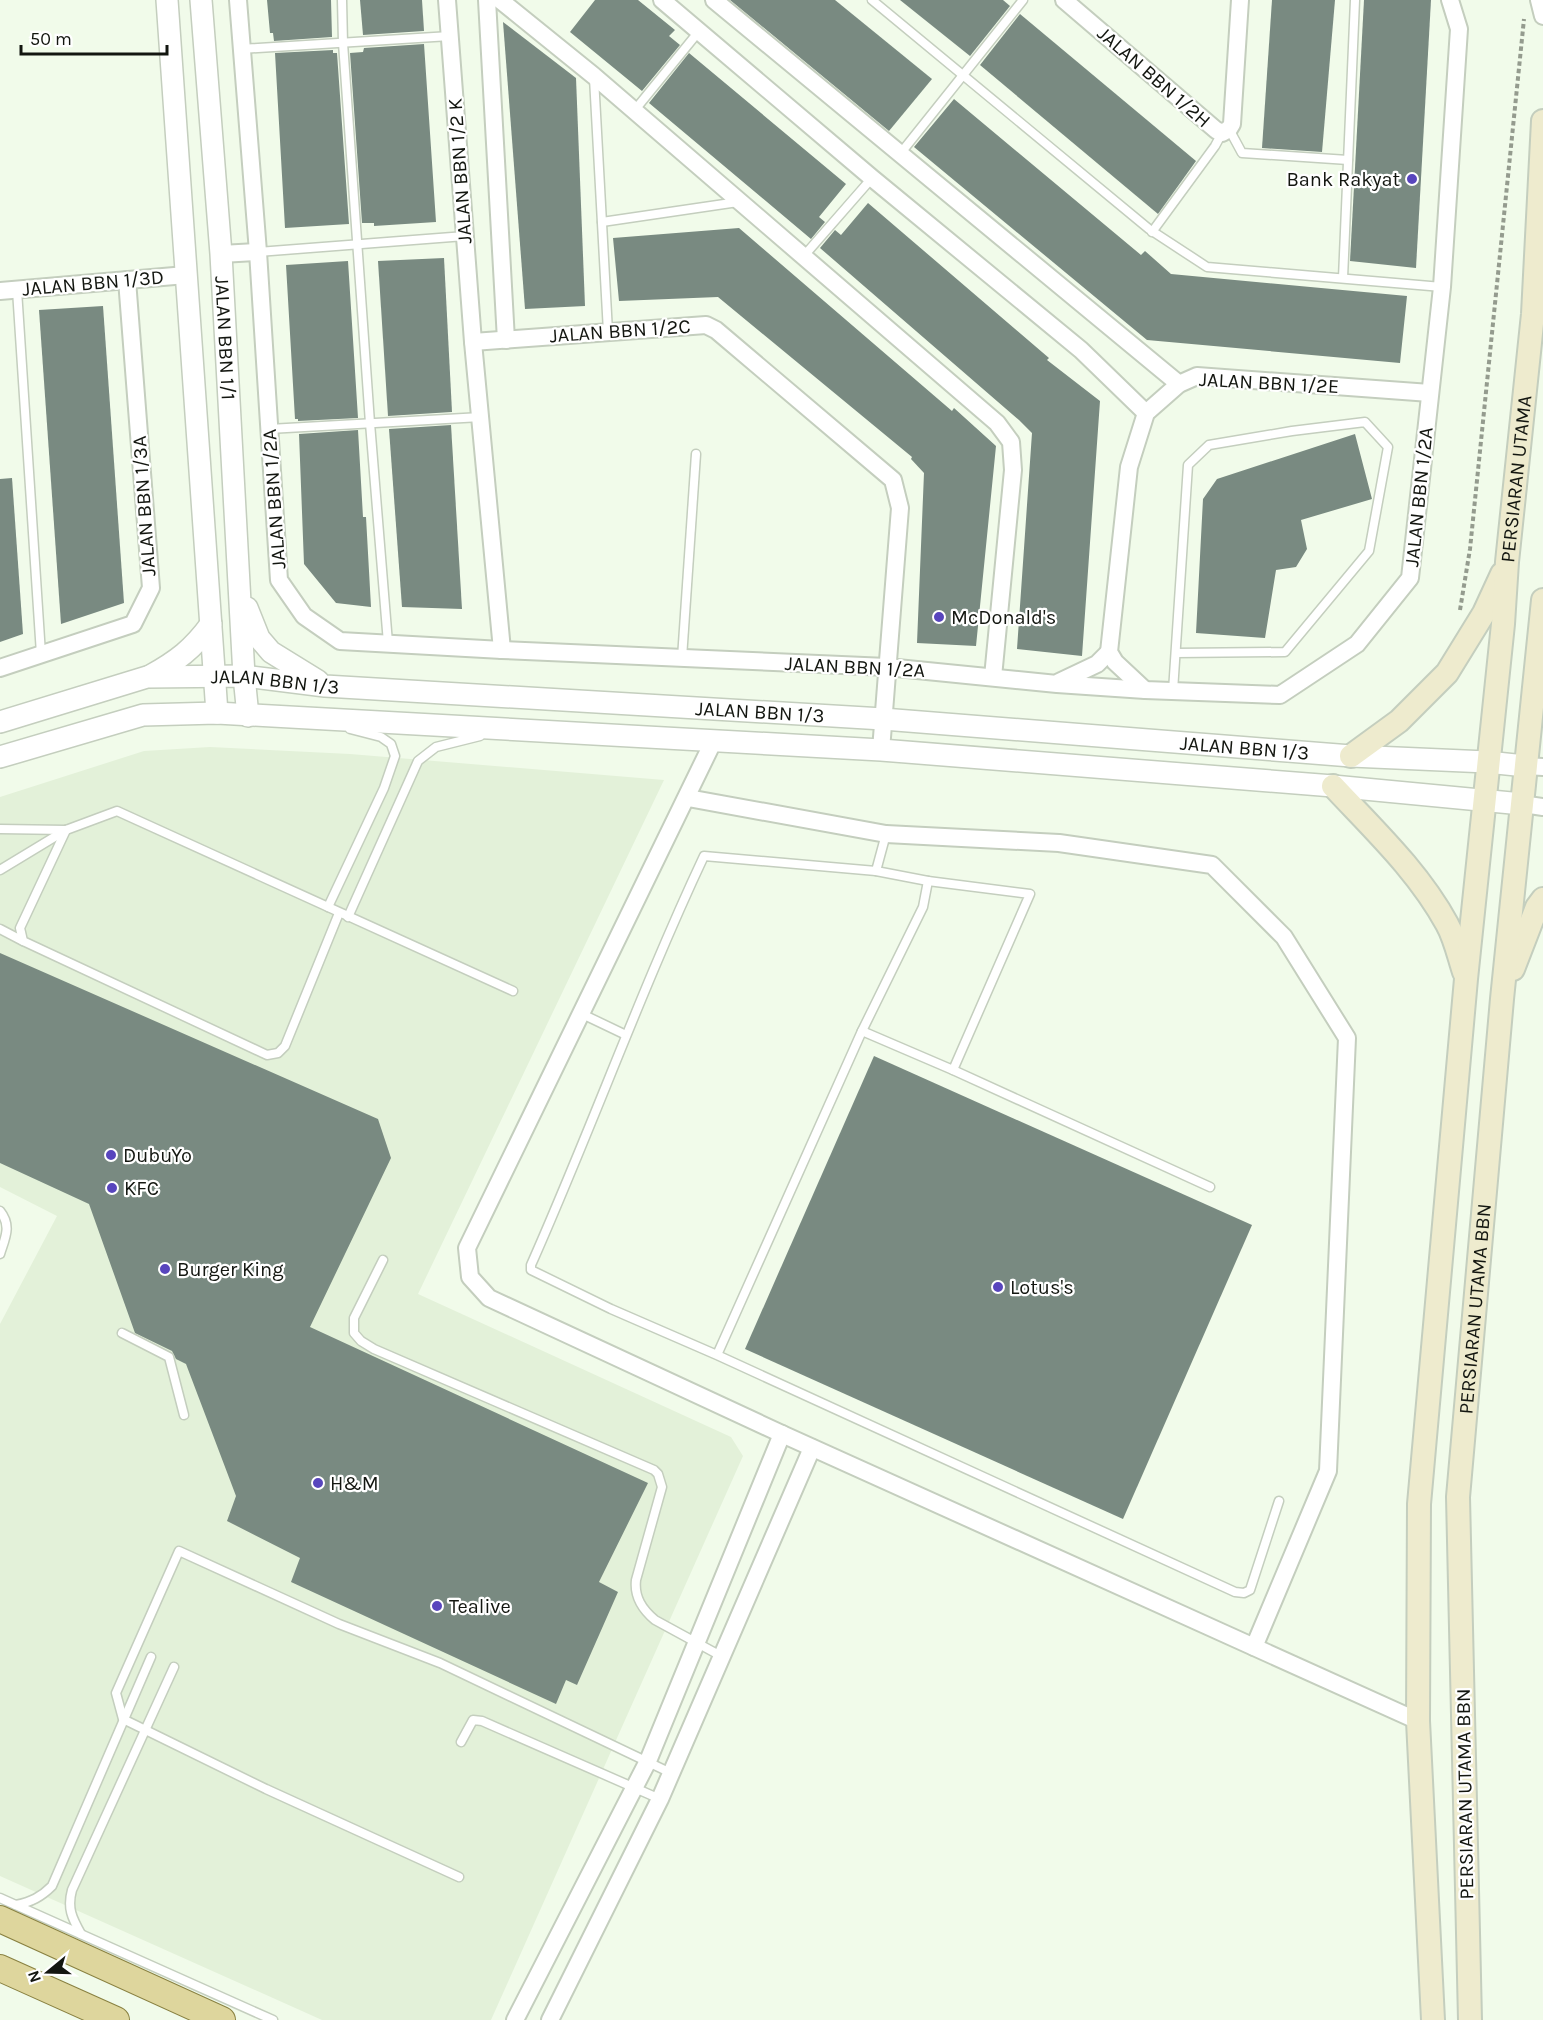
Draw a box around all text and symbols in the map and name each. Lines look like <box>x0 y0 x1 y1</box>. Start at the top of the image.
scale bar <box>21 18 166 56</box>
street label: JALAN BBN 1/2H <box>1093 22 1215 132</box>
text: 50 m <box>30 28 72 50</box>
street label: JALAN BBN 1/2 K <box>443 97 477 245</box>
place label: Bank Rakyat <box>1286 168 1400 191</box>
marker: Bank Rakyat <box>1405 172 1419 186</box>
street label: JALAN BBN 1/3D <box>21 265 165 301</box>
street label: JALAN BBN 1/1 <box>211 276 240 401</box>
street label: JALAN BBN 1/2C <box>549 315 691 347</box>
street label: JALAN BBN 1/2E <box>1198 368 1340 398</box>
street label: PERSIARAN UTAMA <box>1495 394 1536 564</box>
street label: JALAN BBN 1/2A <box>1400 426 1438 568</box>
street label: JALAN BBN 1/2A <box>258 428 290 570</box>
street label: JALAN BBN 1/3A <box>128 435 160 577</box>
place label: McDonald's <box>951 606 1056 629</box>
marker: McDonald's <box>932 610 946 624</box>
street label: JALAN BBN 1/2A <box>784 652 926 682</box>
street label: JALAN BBN 1/3 <box>211 664 340 698</box>
street label: JALAN BBN 1/3 <box>695 696 825 727</box>
street label: JALAN BBN 1/3 <box>1179 731 1310 764</box>
place label: DubuYo <box>123 1144 192 1167</box>
marker: DubuYo <box>104 1148 118 1162</box>
place label: KFC <box>124 1177 159 1200</box>
marker: KFC <box>105 1181 119 1195</box>
street label: PERSIARAN UTAMA BBN <box>1454 1203 1495 1415</box>
place label: Burger King <box>177 1258 283 1281</box>
marker: Burger King <box>158 1262 172 1276</box>
place label: Lotus's <box>1010 1276 1074 1299</box>
marker: Lotus's <box>991 1280 1005 1294</box>
place label: H&M <box>330 1472 379 1495</box>
marker: H&M <box>311 1476 325 1490</box>
place label: Tealive <box>449 1595 511 1618</box>
marker: Tealive <box>430 1599 444 1613</box>
street label: PERSIARAN UTAMA BBN <box>1452 1688 1478 1900</box>
north arrow <box>18 1942 78 2002</box>
text: N <box>23 1968 45 1985</box>

